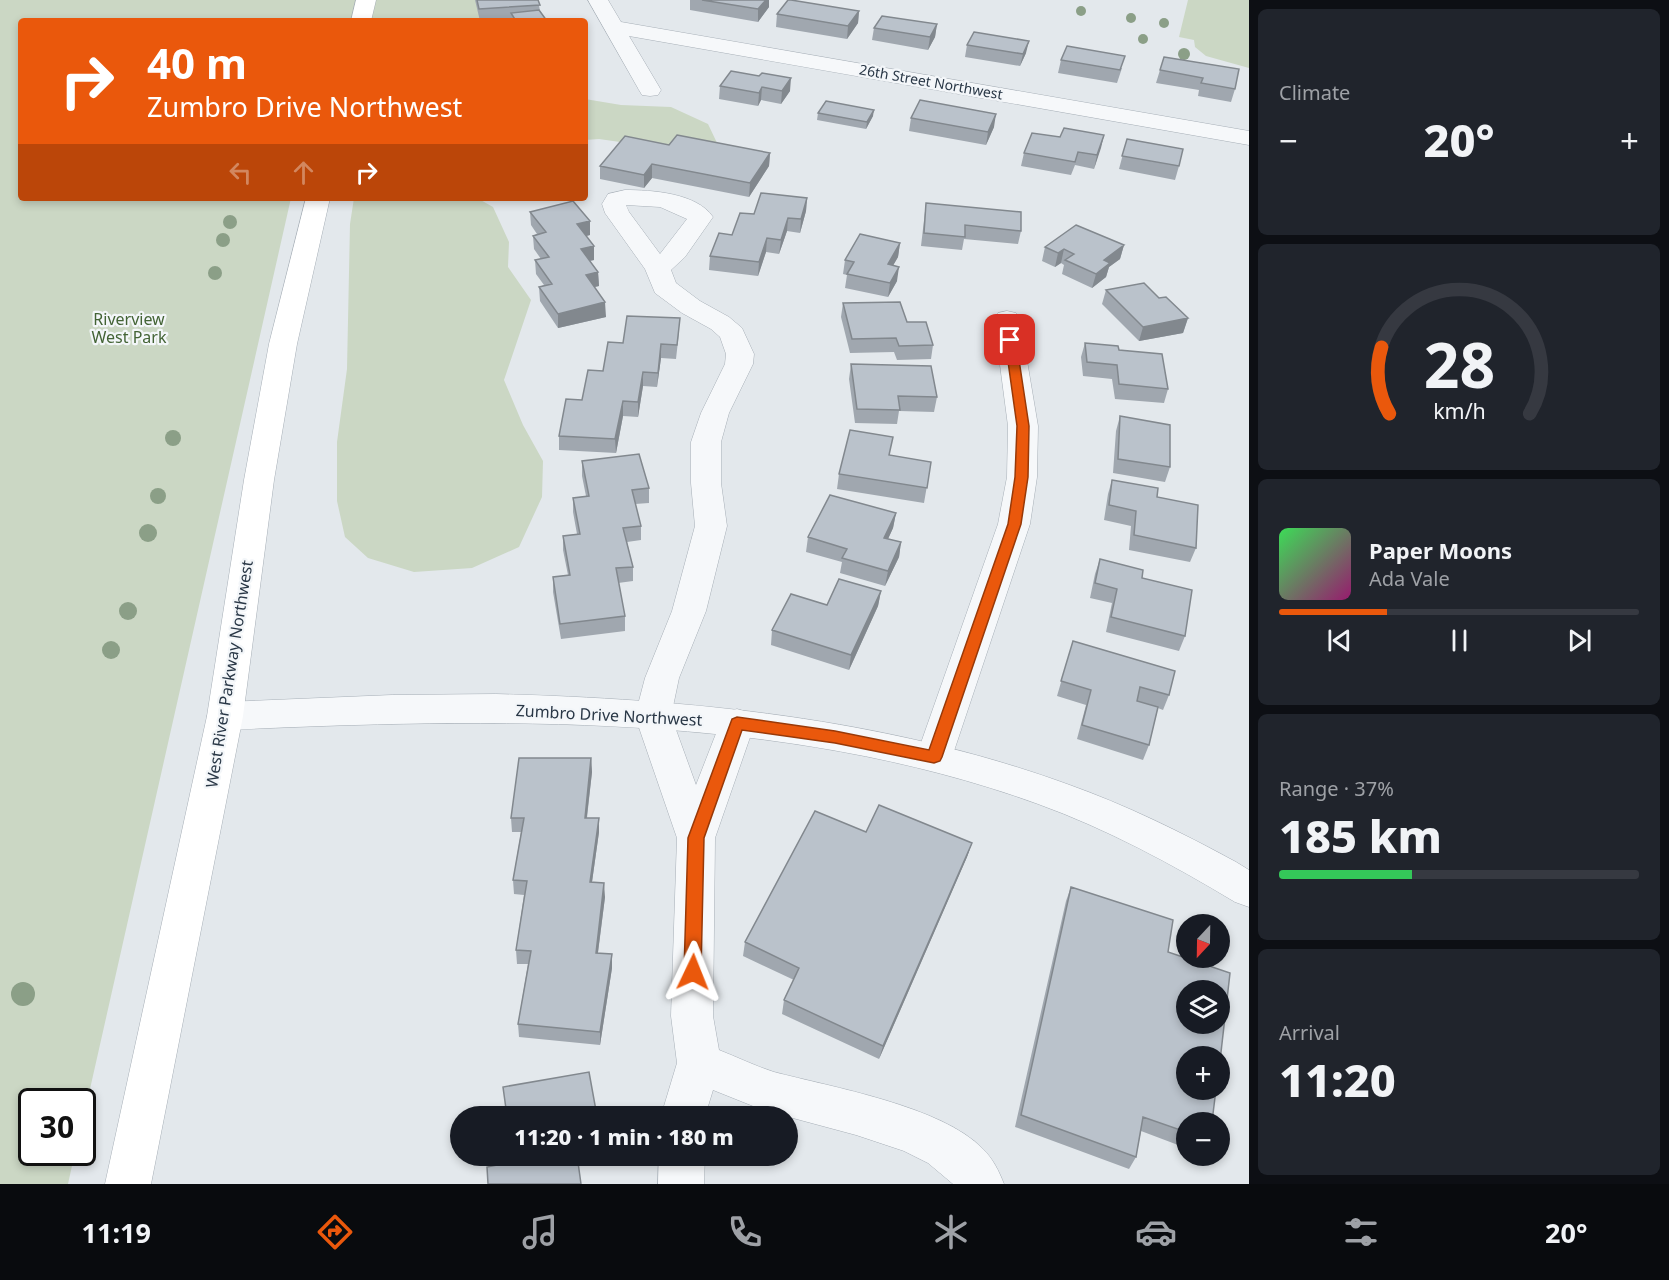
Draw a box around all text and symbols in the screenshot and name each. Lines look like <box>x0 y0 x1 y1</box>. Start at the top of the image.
text: 40 m <box>147 34 247 91</box>
icon: right <box>48 42 126 120</box>
street label: 26th Street Northwest <box>858 60 1004 103</box>
text: Climate <box>1279 79 1350 106</box>
text: Zumbro Drive Northwest <box>147 88 462 125</box>
text: 20° <box>1423 109 1495 170</box>
text: − <box>1279 118 1298 163</box>
text: + <box>1620 118 1639 163</box>
icon: left <box>224 156 257 189</box>
icon: ahead <box>287 156 320 189</box>
icon: right <box>350 156 383 189</box>
park label: Riverview West Park <box>92 308 167 348</box>
pin <box>984 314 1035 365</box>
text: 28 <box>1423 321 1495 406</box>
icon: arrive <box>993 323 1026 356</box>
text: km/h <box>1433 396 1485 425</box>
text: Paper Moons <box>1369 535 1512 565</box>
street label: West River Parkway Northwest <box>200 558 258 789</box>
text: Ada Vale <box>1369 565 1450 592</box>
icon: previous <box>1323 624 1356 657</box>
icon: pause <box>1443 624 1476 657</box>
icon: next <box>1563 624 1596 657</box>
street label: Zumbro Drive Northwest <box>515 699 703 731</box>
text: Range · 37% <box>1279 775 1394 802</box>
text: 185 km <box>1279 805 1442 866</box>
north arrow <box>1176 914 1230 968</box>
map controls <box>1176 914 1230 1166</box>
position arrow <box>661 940 725 1004</box>
button: layers <box>1176 980 1230 1034</box>
text: Arrival <box>1279 1019 1340 1046</box>
button: + <box>1176 1046 1230 1100</box>
text: 11:20 <box>1279 1049 1396 1110</box>
speed limit sign: 30 <box>18 1088 96 1166</box>
button: − <box>1176 1112 1230 1166</box>
text: 11:20 · 1 min · 180 m <box>514 1121 734 1151</box>
icon: directions <box>314 1211 356 1253</box>
icon: music <box>519 1211 561 1253</box>
icon: phone <box>724 1211 766 1253</box>
icon: climate <box>930 1211 972 1253</box>
icon: car <box>1135 1211 1177 1253</box>
icon: filters <box>1340 1211 1382 1253</box>
text: 11:19 <box>82 1214 151 1251</box>
text: 20° <box>1545 1214 1587 1251</box>

